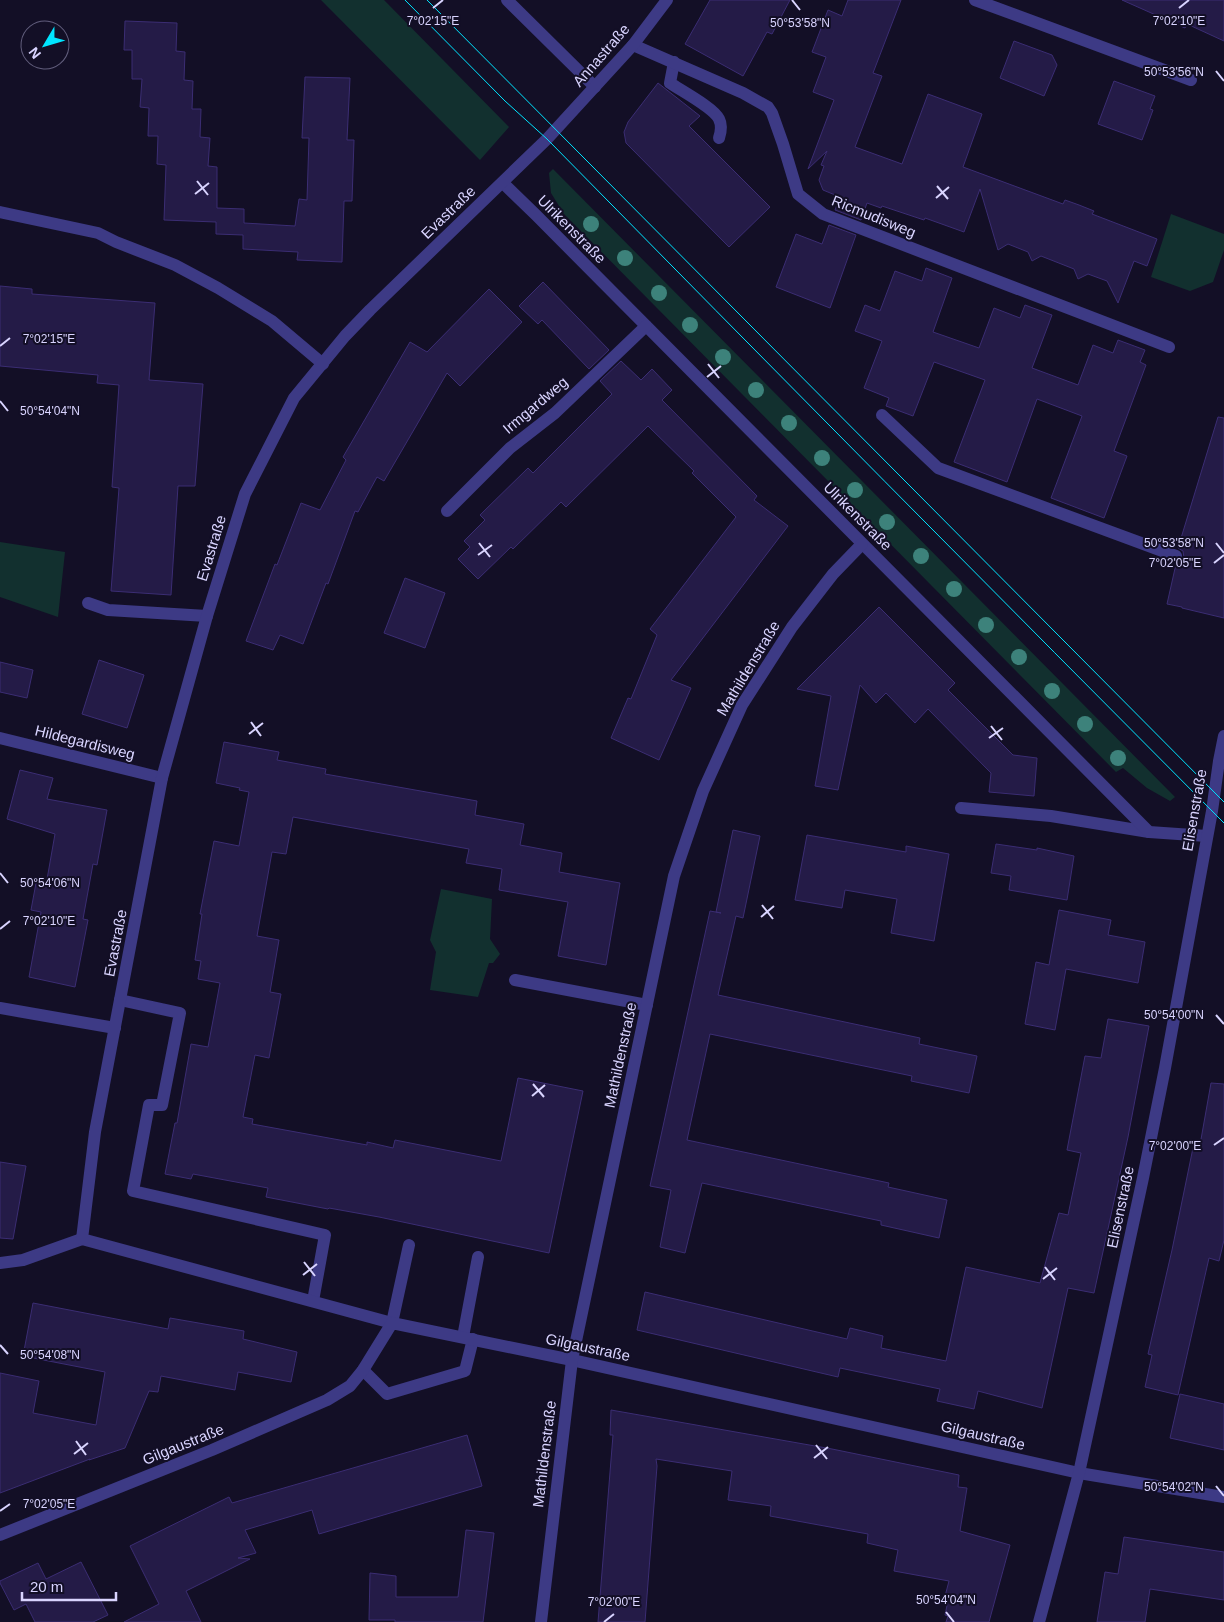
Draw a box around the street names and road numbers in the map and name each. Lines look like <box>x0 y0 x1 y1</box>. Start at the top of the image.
street label: Annastraße <box>569 20 633 90</box>
street label: Evastraße <box>418 182 478 242</box>
street label: Ulrikenstraße <box>534 191 610 267</box>
street label: Ricmudisweg <box>829 191 919 241</box>
street label: Irmgardweg <box>499 373 571 437</box>
street label: Ulrikenstraße <box>820 478 896 554</box>
street label: Evastraße <box>193 513 229 583</box>
street label: Mathildenstraße <box>713 618 783 718</box>
street label: Hildegardisweg <box>33 721 137 763</box>
street label: Elisenstraße <box>1178 767 1210 853</box>
street label: Evastraße <box>100 908 130 978</box>
street label: Mathildenstraße <box>601 1001 639 1109</box>
street label: Elisenstraße <box>1103 1164 1137 1250</box>
street label: Gilgaustraße <box>544 1330 632 1364</box>
street label: Mathildenstraße <box>529 1400 559 1508</box>
street label: Gilgaustraße <box>939 1417 1027 1453</box>
street label: Gilgaustraße <box>140 1420 226 1468</box>

